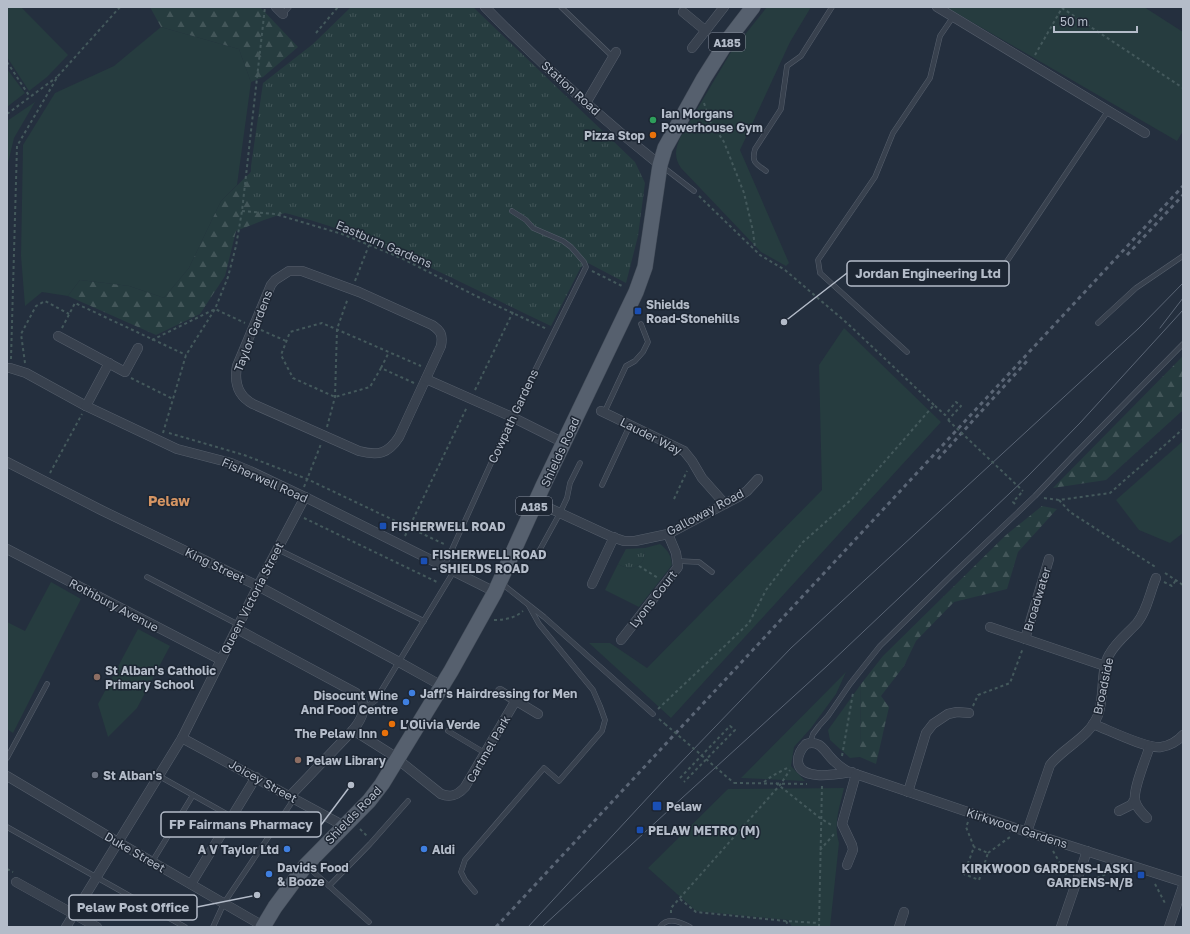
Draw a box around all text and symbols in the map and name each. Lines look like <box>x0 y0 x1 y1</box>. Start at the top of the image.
scale bar <box>1054 8 1137 34</box>
text: 50 m <box>1060 14 1088 29</box>
road number: A185 <box>709 33 745 51</box>
street label: Station Road <box>539 58 603 118</box>
place label: Ian Morgans Powerhouse Gym <box>661 106 763 135</box>
marker: Ian Morgans Powerhouse Gym <box>648 115 658 125</box>
place label: Pizza Stop <box>584 128 646 143</box>
marker: Pizza Stop <box>648 130 658 140</box>
street label: Eastburn Gardens <box>334 217 434 271</box>
callout: Jordan Engineering Ltd <box>847 261 1009 286</box>
text: Jordan Engineering Ltd <box>855 265 1001 281</box>
street label: Taylor Gardens <box>231 288 275 374</box>
place label: Shields Road-Stonehills <box>646 297 740 326</box>
marker: Shields Road-Stonehills <box>633 306 643 316</box>
street label: Cowpath Gardens <box>485 367 541 465</box>
street label: Lauder Way <box>618 414 685 458</box>
street label: Shields Road <box>537 415 583 489</box>
street label: Fisherwell Road <box>220 454 310 506</box>
street label: Galloway Road <box>664 485 746 539</box>
district label: Pelaw <box>148 492 190 509</box>
road number: A185 <box>516 497 552 515</box>
place label: FISHERWELL ROAD <box>391 519 506 534</box>
marker: FISHERWELL ROAD <box>378 521 388 531</box>
street label: Queen Victoria Street <box>217 539 287 656</box>
street label: King Street <box>183 544 248 586</box>
place label: FISHERWELL ROAD - SHIELDS ROAD <box>432 547 547 576</box>
marker: FISHERWELL ROAD - SHIELDS ROAD <box>419 556 429 566</box>
street label: Broadwater <box>1020 565 1054 633</box>
street label: Lyons Court <box>626 567 680 631</box>
street label: Rothbury Avenue <box>67 575 161 635</box>
street label: Broadside <box>1090 656 1116 716</box>
place label: St Alban's Catholic Primary School <box>105 663 216 692</box>
marker: St Alban's Catholic Primary School <box>92 672 102 682</box>
place label: Jaff's Hairdressing for Men <box>420 686 577 701</box>
place label: Disocunt Wine And Food Centre <box>301 688 398 717</box>
marker: Jaff's Hairdressing for Men <box>407 688 417 698</box>
marker: Disocunt Wine And Food Centre <box>401 697 411 707</box>
street label: Cartmel Park <box>463 713 513 785</box>
place label: L’Olivia Verde <box>400 717 480 732</box>
marker: L’Olivia Verde <box>387 719 397 729</box>
place label: The Pelaw Inn <box>294 726 377 741</box>
marker: The Pelaw Inn <box>380 728 390 738</box>
place label: Pelaw Library <box>306 753 387 768</box>
marker: Pelaw Library <box>293 755 303 765</box>
street label: Joicey Street <box>226 756 300 806</box>
place label: St Alban's <box>103 768 163 783</box>
marker: St Alban's <box>90 770 100 780</box>
street label: Shields Road <box>322 783 384 847</box>
place label: Pelaw <box>666 799 702 814</box>
marker: Pelaw <box>651 800 663 812</box>
street label: Kirkwood Gardens <box>965 805 1069 851</box>
callout: FP Fairmans Pharmacy <box>161 812 321 837</box>
text: FP Fairmans Pharmacy <box>169 816 313 832</box>
place label: PELAW METRO (M) <box>648 823 760 838</box>
marker: PELAW METRO (M) <box>635 825 645 835</box>
street label: Duke Street <box>102 829 168 876</box>
place label: A V Taylor Ltd <box>198 842 279 857</box>
place label: Aldi <box>432 842 455 857</box>
marker: A V Taylor Ltd <box>282 844 292 854</box>
marker: Aldi <box>419 844 429 854</box>
place label: Davids Food & Booze <box>277 860 349 889</box>
place label: KIRKWOOD GARDENS-LASKI GARDENS-N/B <box>962 861 1134 890</box>
marker: Davids Food & Booze <box>264 869 274 879</box>
marker: KIRKWOOD GARDENS-LASKI GARDENS-N/B <box>1136 870 1146 880</box>
callout: Pelaw Post Office <box>69 895 197 920</box>
text: Pelaw Post Office <box>77 899 190 915</box>

